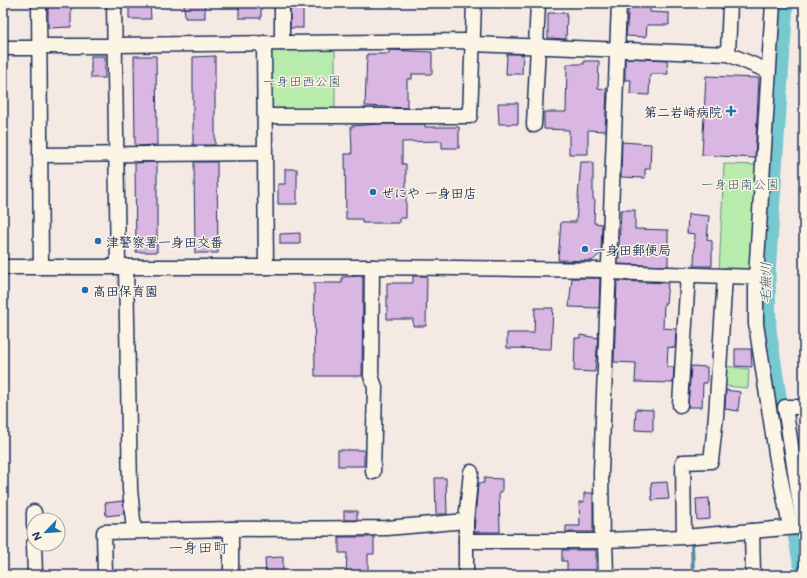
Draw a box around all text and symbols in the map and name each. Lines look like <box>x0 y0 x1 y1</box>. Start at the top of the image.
park label: 一身田西公園 <box>263 72 341 89</box>
place label: 第二岩崎病院 <box>644 103 722 120</box>
marker: 第二岩崎病院 <box>725 105 737 117</box>
park label: 一身田南公園 <box>701 175 779 192</box>
place label: ぜにや 一身田店 <box>381 184 477 201</box>
marker: ぜにや 一身田店 <box>368 187 378 197</box>
place label: 津警察署一身田交番 <box>106 233 223 250</box>
marker: 津警察署一身田交番 <box>93 236 103 246</box>
place label: 一身田郵便局 <box>593 241 671 258</box>
marker: 一身田郵便局 <box>580 244 590 254</box>
water label: 毛無川 <box>755 262 775 304</box>
place label: 高田保育園 <box>93 282 158 299</box>
marker: 高田保育園 <box>80 285 90 295</box>
north arrow <box>26 512 66 552</box>
text: N <box>28 529 45 543</box>
district label: 一身田町 <box>168 537 229 557</box>

